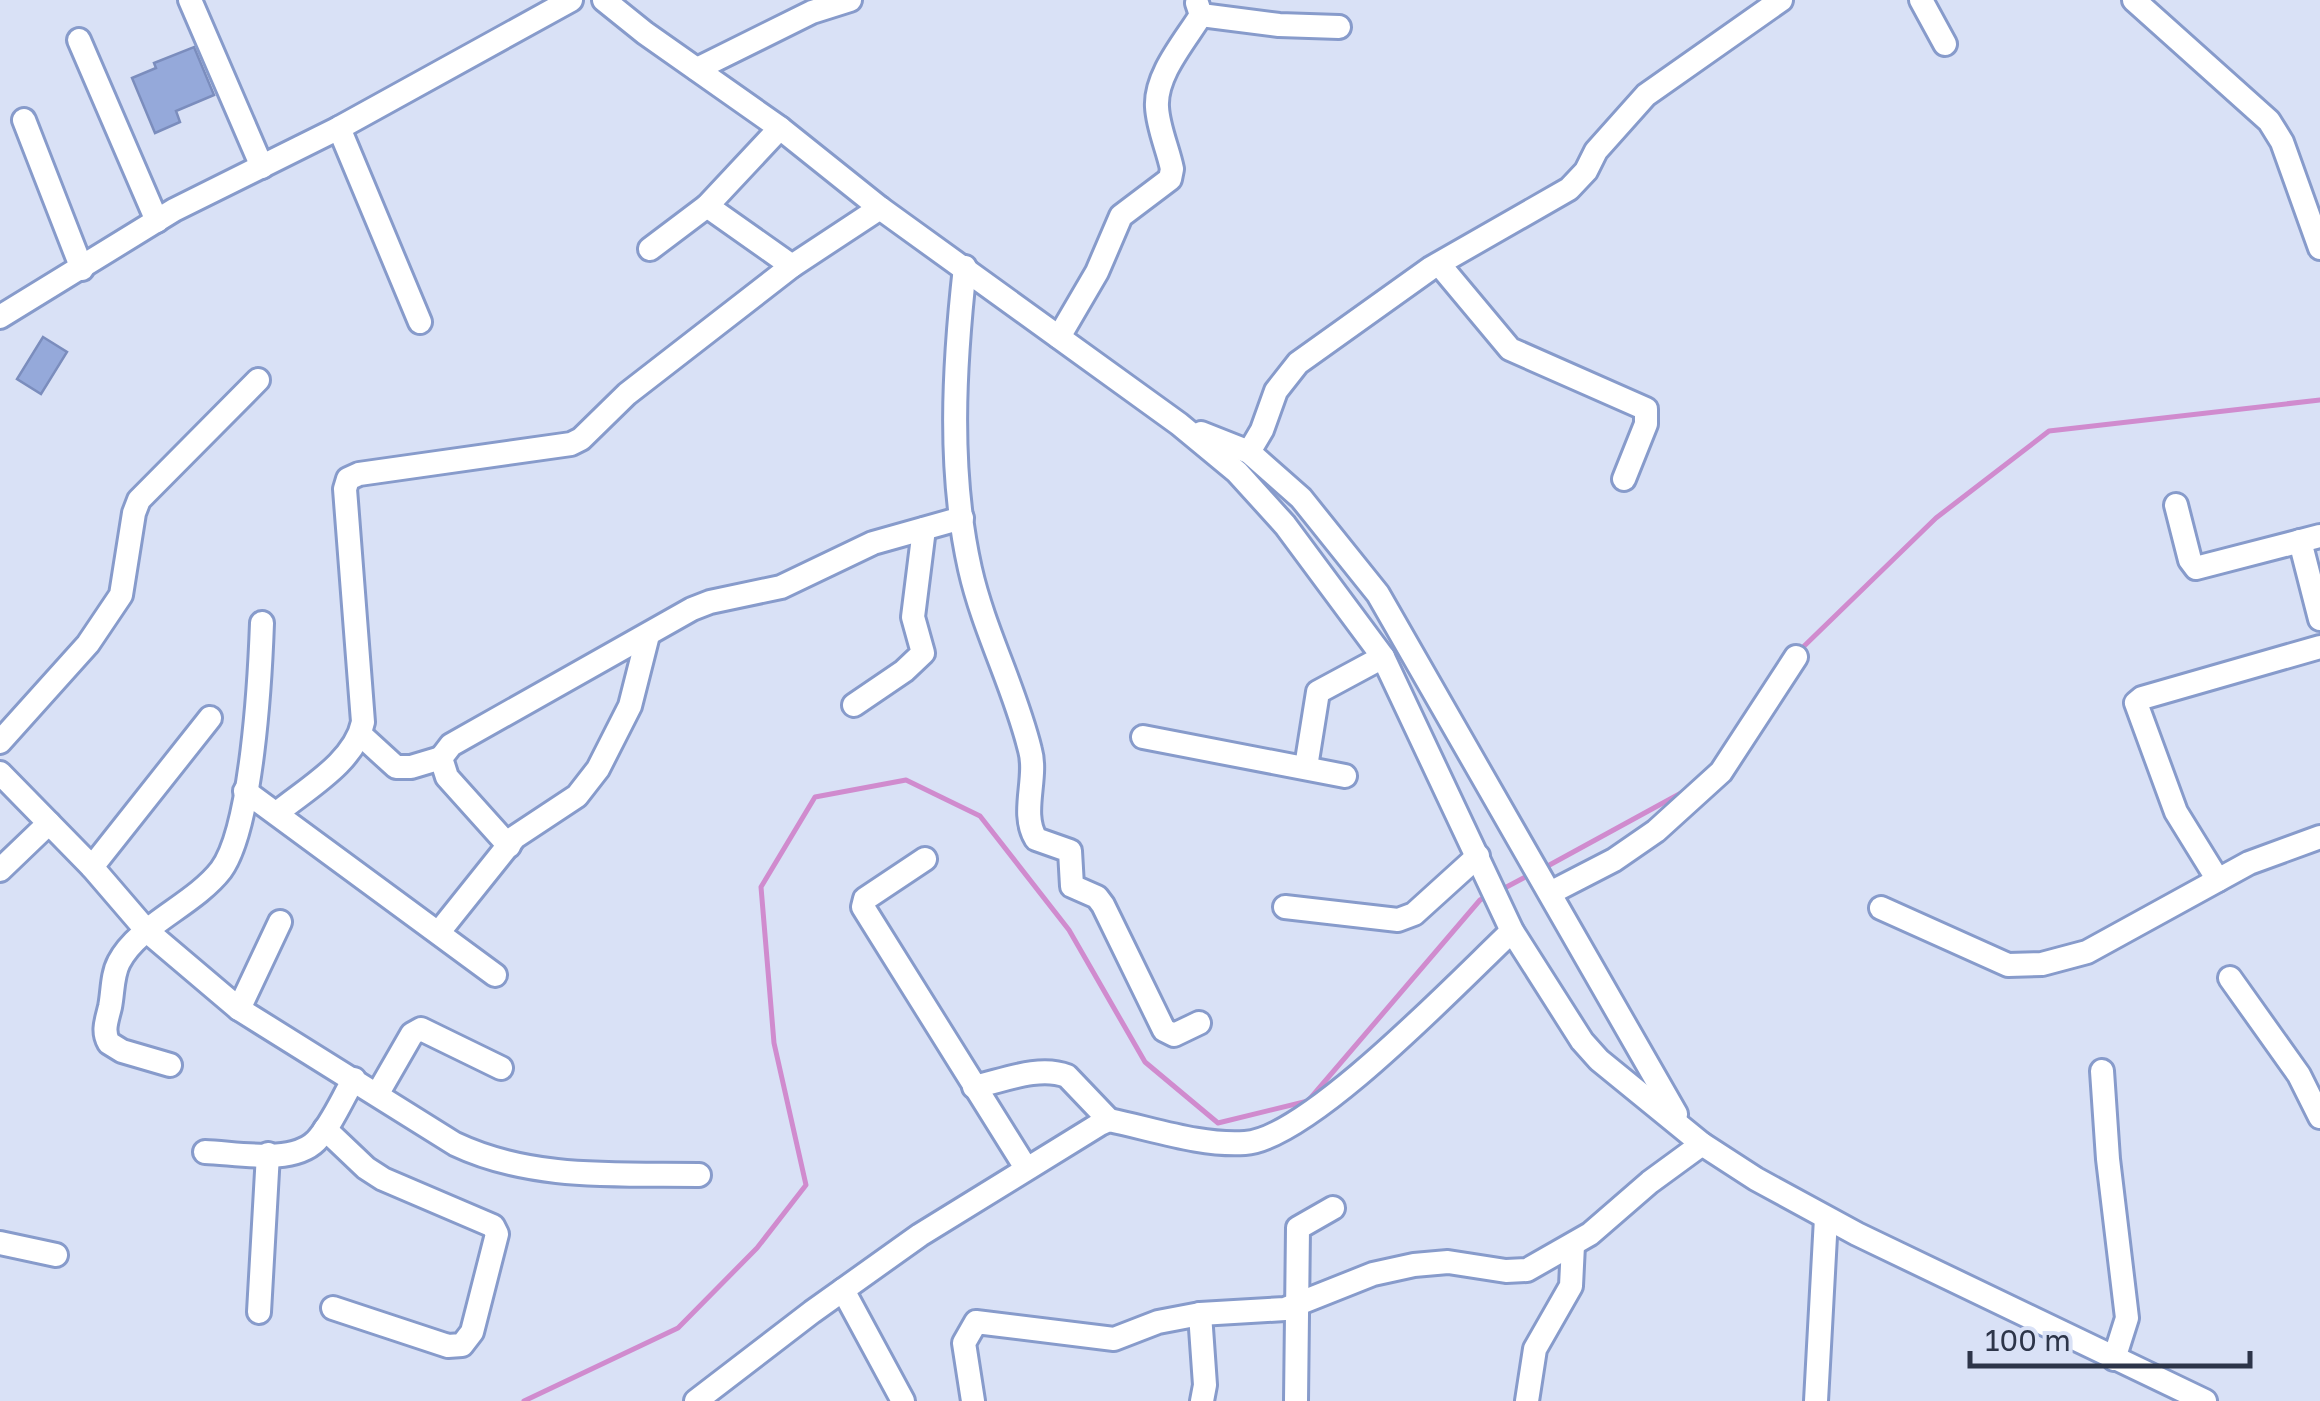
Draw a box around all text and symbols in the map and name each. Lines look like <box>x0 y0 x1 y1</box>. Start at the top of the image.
scale bar <box>1970 1306 2250 1368</box>
text: 100 m <box>1985 1322 2071 1358</box>

